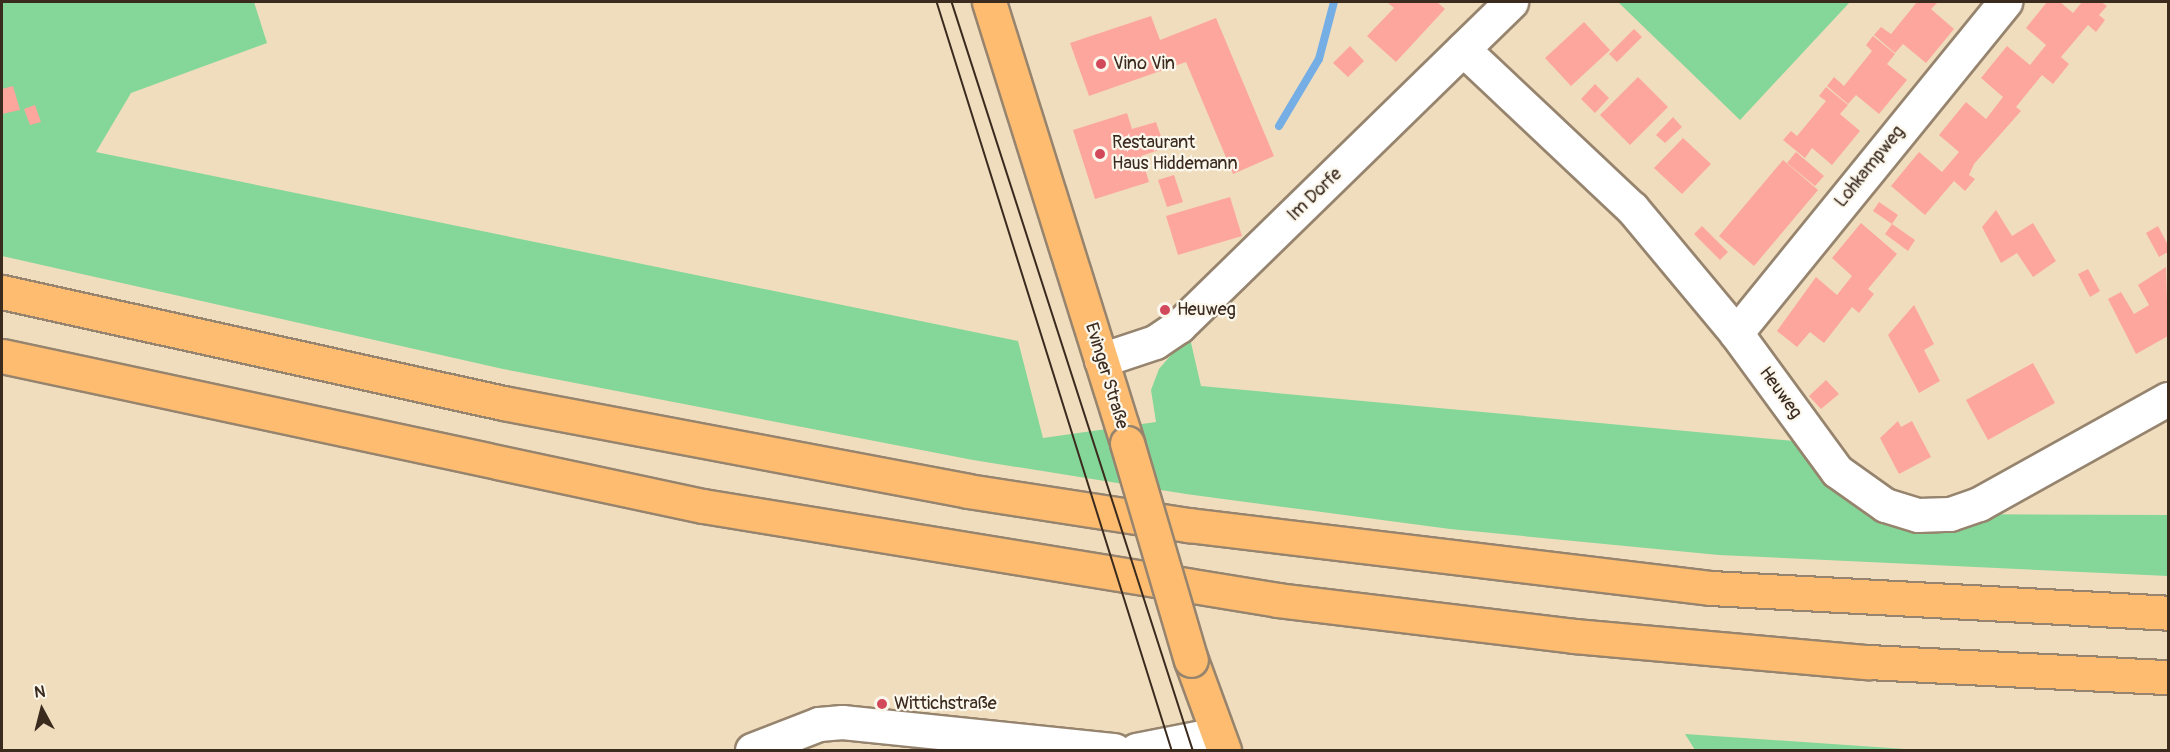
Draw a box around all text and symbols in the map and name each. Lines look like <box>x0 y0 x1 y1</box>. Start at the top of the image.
place label: Vino Vin <box>1113 53 1175 75</box>
marker: Vino Vin <box>1094 57 1108 71</box>
street label: Lohkampweg <box>1831 122 1909 212</box>
place label: Restaurant Haus Hiddemann <box>1112 133 1238 176</box>
marker: Restaurant Haus Hiddemann <box>1093 147 1107 161</box>
street label: Im Dorfe <box>1283 164 1347 226</box>
place label: Heuweg <box>1177 299 1236 321</box>
marker: Heuweg <box>1158 303 1172 317</box>
street label: Evinger Straße <box>1080 320 1132 432</box>
street label: Heuweg <box>1754 363 1806 423</box>
north arrow <box>12 680 72 740</box>
text: N <box>33 682 46 703</box>
place label: Wittichstraße <box>894 693 997 715</box>
marker: Wittichstraße <box>875 697 889 711</box>

